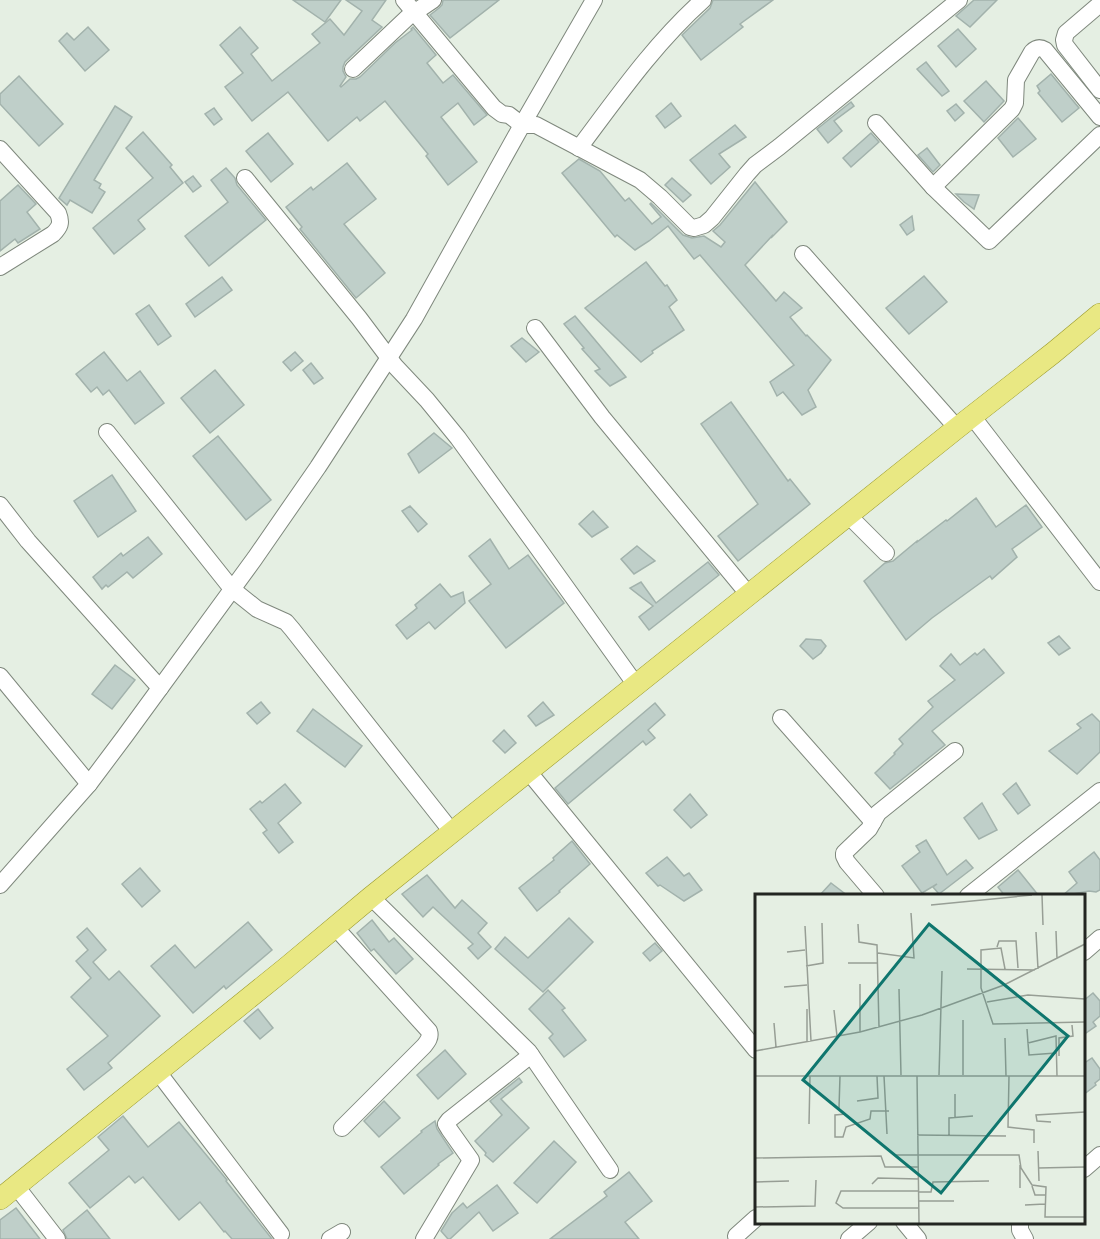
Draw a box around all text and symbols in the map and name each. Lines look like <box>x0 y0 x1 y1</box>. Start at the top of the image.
inset map <box>755 894 1085 1224</box>

